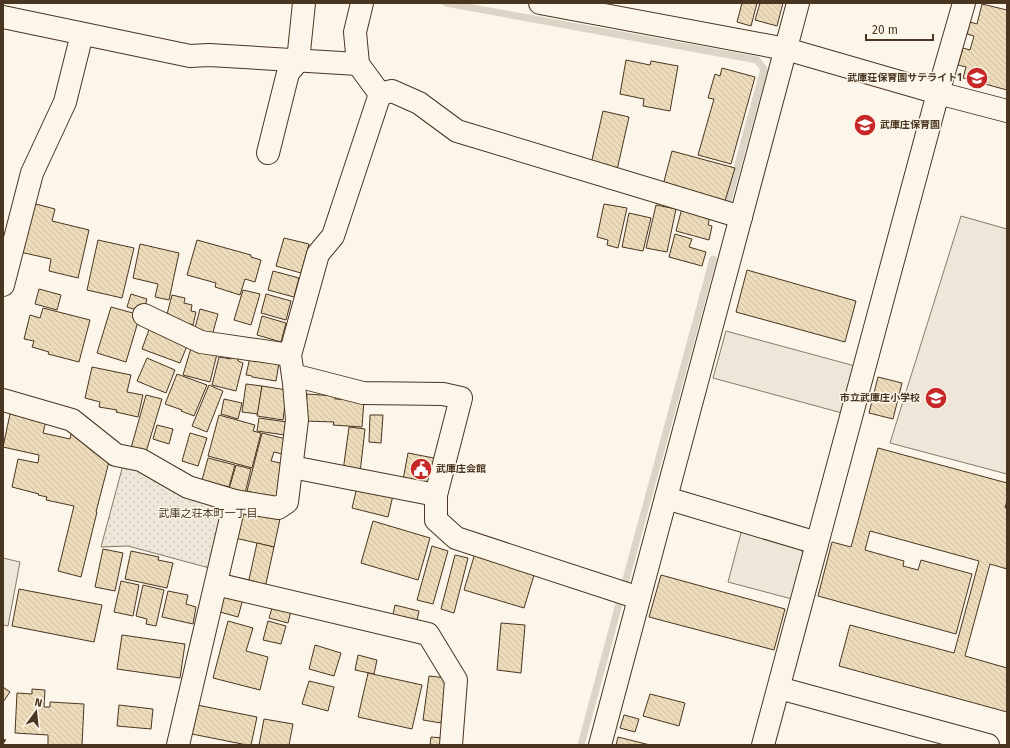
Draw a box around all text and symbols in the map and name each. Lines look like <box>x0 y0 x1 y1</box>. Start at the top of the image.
scale bar <box>866 16 933 42</box>
text: 20 m <box>872 23 898 37</box>
school or university icon: 武庫荘保育園サテライト1 <box>964 65 990 91</box>
place label: 武庫荘保育園サテライト1 <box>847 72 962 84</box>
school or university icon: 武庫庄保育園 <box>852 112 878 138</box>
place label: 武庫庄保育園 <box>880 119 940 131</box>
school or university icon: 市立武庫庄小学校 <box>923 385 949 411</box>
place label: 市立武庫庄小学校 <box>840 392 920 404</box>
public building icon: 武庫庄会館 <box>408 456 434 482</box>
place label: 武庫庄会館 <box>436 463 486 475</box>
district label: 武庫之荘本町一丁目 <box>159 507 258 520</box>
north arrow <box>16 692 56 732</box>
text: N <box>33 696 44 710</box>

